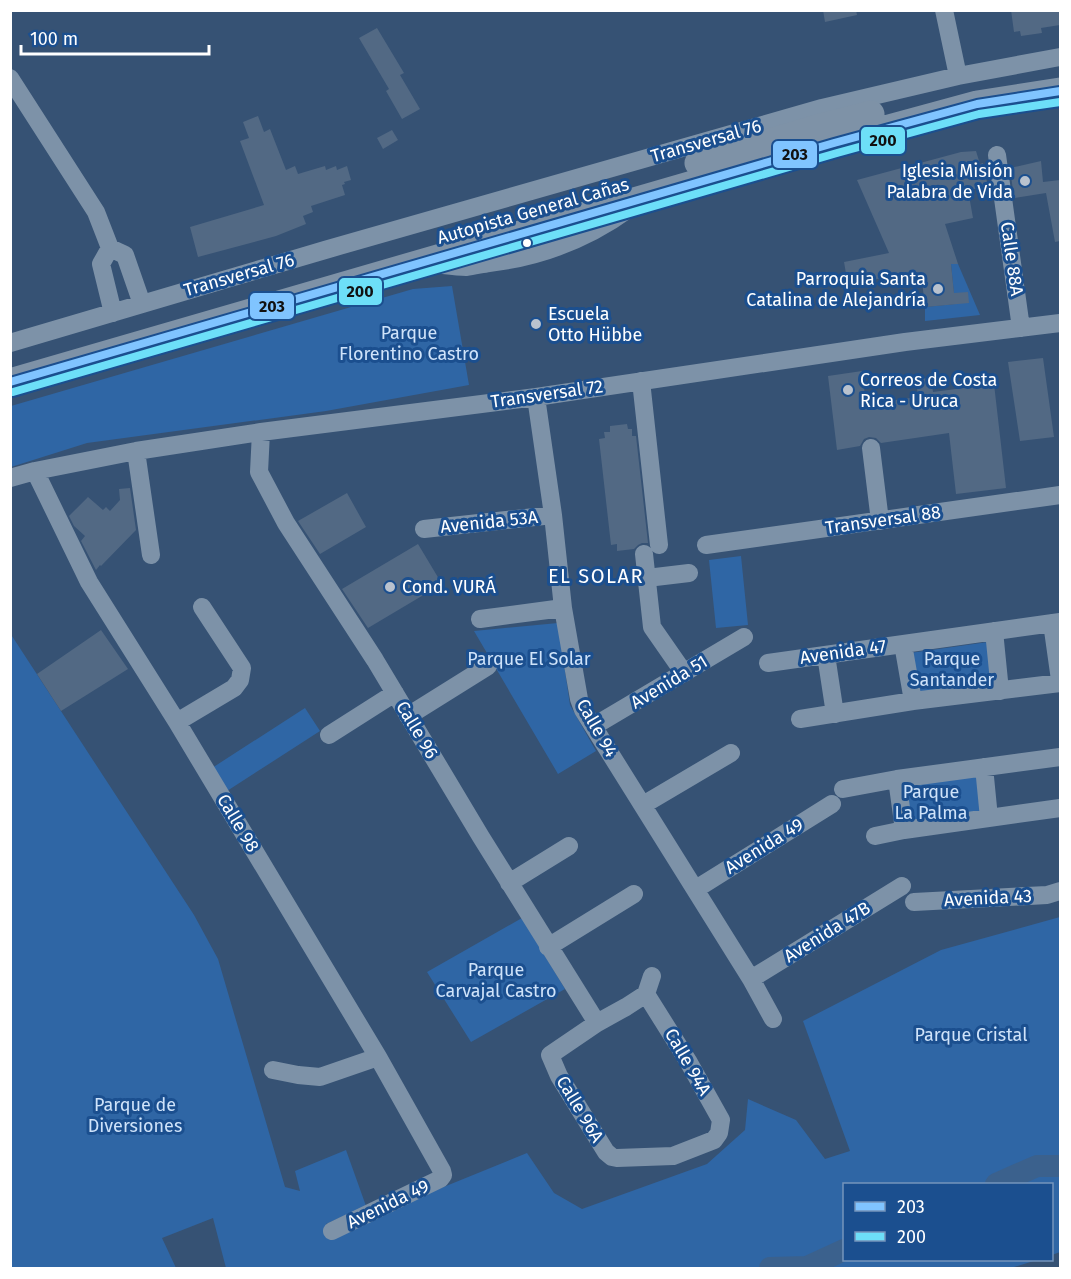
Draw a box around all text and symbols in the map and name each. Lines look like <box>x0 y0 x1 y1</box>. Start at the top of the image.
scale bar <box>21 18 208 56</box>
text: 100 m <box>30 28 78 50</box>
street label: Transversal 76 <box>648 115 764 167</box>
line badge: 200 <box>860 126 906 155</box>
text: 200 <box>870 131 897 150</box>
line badge: 203 <box>772 140 818 169</box>
text: 203 <box>782 145 808 164</box>
place label: Iglesia Misión Palabra de Vida <box>886 160 1013 203</box>
street label: Autopista General Cañas <box>435 173 631 249</box>
marker: Iglesia Misión Palabra de Vida <box>1018 174 1032 188</box>
street label: Calle 88A <box>996 220 1028 298</box>
unlabelled marker <box>521 237 533 249</box>
street label: Transversal 76 <box>181 249 297 301</box>
place label: Parroquia Santa Catalina de Alejandría <box>746 268 926 311</box>
line badge: 200 <box>338 277 383 306</box>
text: 200 <box>347 282 374 301</box>
marker: Parroquia Santa Catalina de Alejandría <box>931 282 945 296</box>
line badge: 203 <box>249 292 295 320</box>
text: 203 <box>259 297 285 316</box>
place label: Escuela Otto Hübbe <box>548 303 642 346</box>
marker: Escuela Otto Hübbe <box>529 317 543 331</box>
park label: Parque Florentino Castro <box>339 322 479 365</box>
place label: Correos de Costa Rica - Uruca <box>860 369 997 412</box>
street label: Transversal 72 <box>489 375 605 413</box>
marker: Correos de Costa Rica - Uruca <box>841 383 855 397</box>
street label: Transversal 88 <box>824 501 942 539</box>
street label: Avenida 53A <box>439 506 540 538</box>
district label: EL SOLAR <box>548 564 644 588</box>
place label: Cond. VURÁ <box>402 575 496 598</box>
marker: Cond. VURÁ <box>383 580 397 594</box>
street label: Avenida 47 <box>798 635 888 669</box>
park label: Parque El Solar <box>467 648 591 670</box>
park label: Parque Santander <box>910 648 994 691</box>
street label: Avenida 51 <box>627 650 711 714</box>
street label: Calle 94 <box>572 695 623 761</box>
street label: Calle 96 <box>391 697 443 763</box>
park label: Parque La Palma <box>895 781 967 824</box>
street label: Calle 98 <box>212 790 264 856</box>
street label: Avenida 49 <box>721 813 807 879</box>
street label: Avenida 43 <box>943 885 1033 911</box>
street label: Avenida 47B <box>780 897 874 967</box>
park label: Parque Carvajal Castro <box>436 959 556 1002</box>
park label: Parque Cristal <box>915 1024 1028 1046</box>
street label: Calle 94A <box>660 1025 716 1100</box>
street label: Calle 96A <box>552 1072 609 1147</box>
park label: Parque de Diversiones <box>88 1094 182 1137</box>
street label: Avenida 49 <box>343 1175 433 1233</box>
legend <box>843 1183 1053 1261</box>
text: 203 <box>897 1196 925 1218</box>
text: 200 <box>897 1226 926 1248</box>

